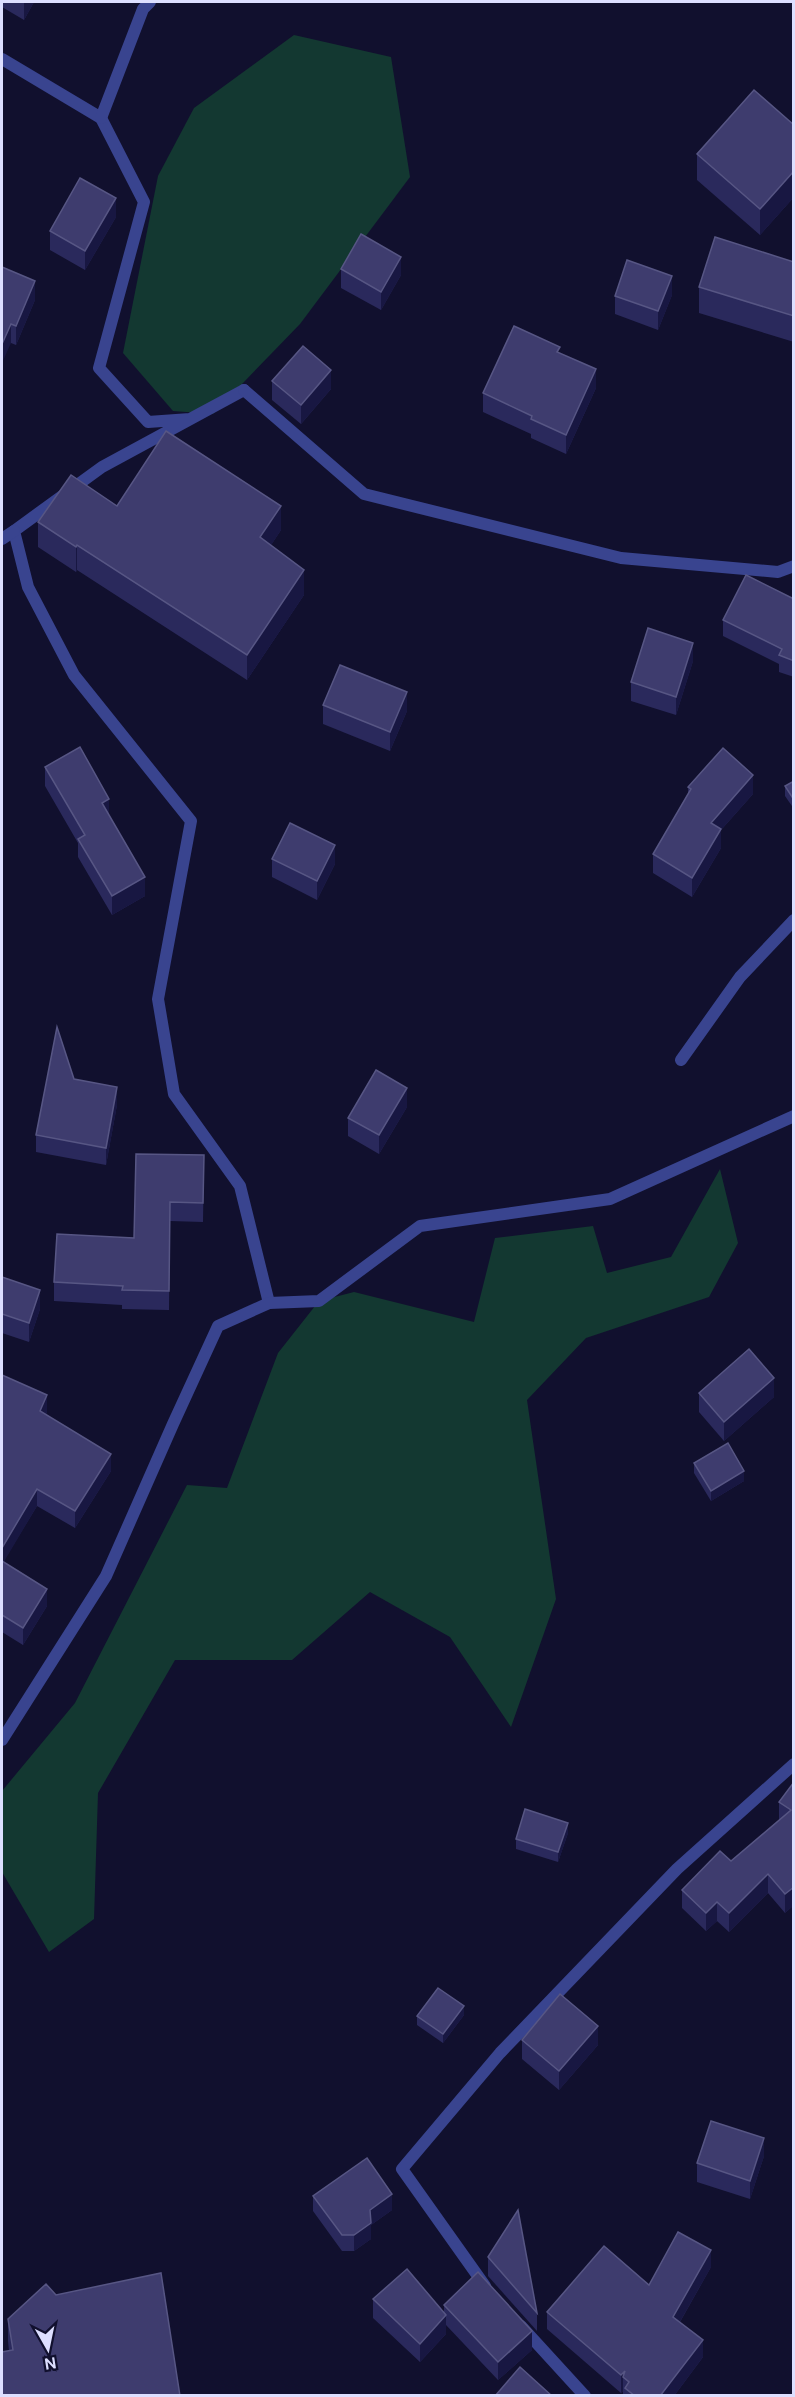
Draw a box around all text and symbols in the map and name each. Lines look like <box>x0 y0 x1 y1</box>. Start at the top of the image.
north arrow <box>18 2319 78 2379</box>
text: N <box>43 2352 58 2375</box>

